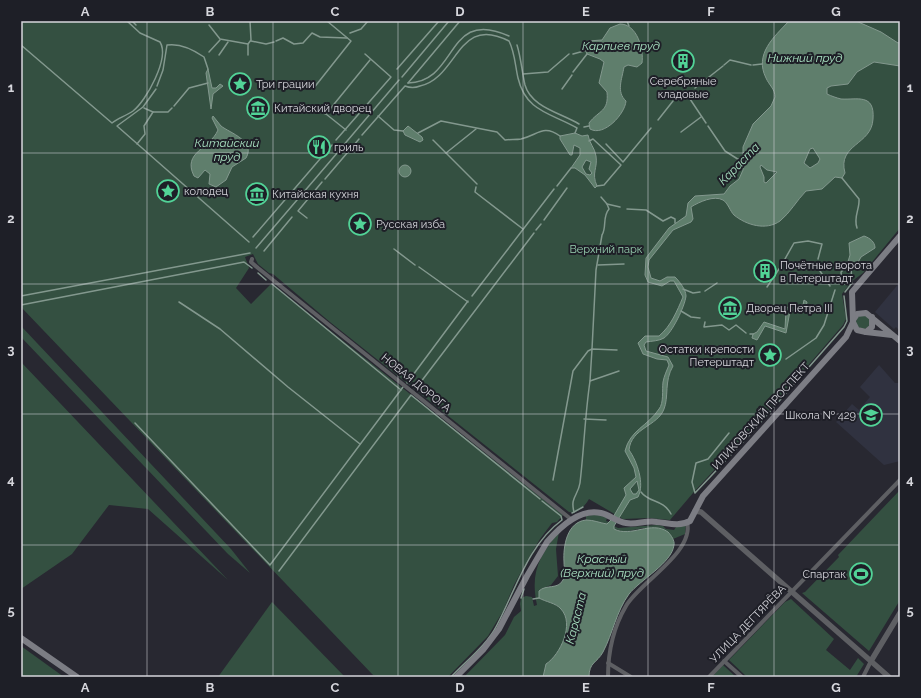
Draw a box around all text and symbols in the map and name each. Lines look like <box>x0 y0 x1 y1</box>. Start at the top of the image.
text: A <box>81 4 90 19</box>
text: B <box>206 4 215 19</box>
text: C <box>331 4 340 19</box>
text: D <box>455 4 465 19</box>
text: E <box>582 4 590 19</box>
text: F <box>707 4 715 19</box>
text: G <box>831 4 841 19</box>
water label: Карпиев пруд <box>582 39 660 53</box>
building icon: Серебряные кладовые <box>670 48 696 74</box>
water label: Нижний пруд <box>768 51 842 65</box>
place icon: Три грации <box>227 71 253 97</box>
place label: Серебряные кладовые <box>650 75 717 101</box>
place label: Три грации <box>256 78 315 91</box>
text: 1 <box>8 80 15 95</box>
text: 1 <box>907 80 914 95</box>
museum icon: Китайский дворец <box>245 95 271 121</box>
place label: Китайский дворец <box>274 102 372 115</box>
restaurant icon: гриль <box>306 134 332 160</box>
water label: Китайский пруд <box>195 136 260 164</box>
water label: Караста <box>716 140 762 188</box>
place label: гриль <box>334 141 364 154</box>
place icon: колодец <box>155 178 181 204</box>
museum icon: Китайская кухня <box>244 181 270 207</box>
place label: колодец <box>184 185 229 198</box>
place label: Китайская кухня <box>272 188 359 201</box>
text: 2 <box>7 211 15 226</box>
place icon: Русская изба <box>347 211 373 237</box>
text: 2 <box>906 211 914 226</box>
place label: Русская изба <box>376 218 445 231</box>
park label: Верхний парк <box>569 243 643 256</box>
building icon: Почётные ворота в Петерштадт <box>752 258 778 284</box>
place label: Почётные ворота в Петерштадт <box>780 259 872 285</box>
museum icon: Дворец Петра III <box>717 295 743 321</box>
place label: Дворец Петра III <box>746 302 832 315</box>
text: 3 <box>7 342 15 357</box>
place icon: Остатки крепости Петерштадт <box>757 342 783 368</box>
text: 3 <box>906 342 914 357</box>
place label: Остатки крепости Петерштадт <box>659 343 755 369</box>
street label: НОВАЯ ДОРОГА <box>379 351 454 415</box>
street label: ИЛИКОВСКИЙ ПРОСПЕКТ <box>709 360 813 472</box>
school or university icon: Школа № 429 <box>858 402 884 428</box>
place label: Школа № 429 <box>785 409 856 422</box>
text: 4 <box>7 472 15 487</box>
text: 4 <box>906 472 914 487</box>
water label: Красный (Верхний) пруд <box>560 552 644 580</box>
sports icon: Спартак <box>848 561 874 587</box>
place label: Спартак <box>802 568 846 581</box>
street label: УЛИЦА ДЕГТЯРЁВА <box>707 582 789 666</box>
water label: Караста <box>563 591 589 645</box>
text: 5 <box>7 603 15 618</box>
text: 5 <box>906 603 914 618</box>
text: A <box>81 680 90 695</box>
text: B <box>206 680 215 695</box>
text: C <box>331 680 340 695</box>
text: D <box>455 680 465 695</box>
text: E <box>582 680 590 695</box>
text: F <box>707 680 715 695</box>
text: G <box>831 680 841 695</box>

